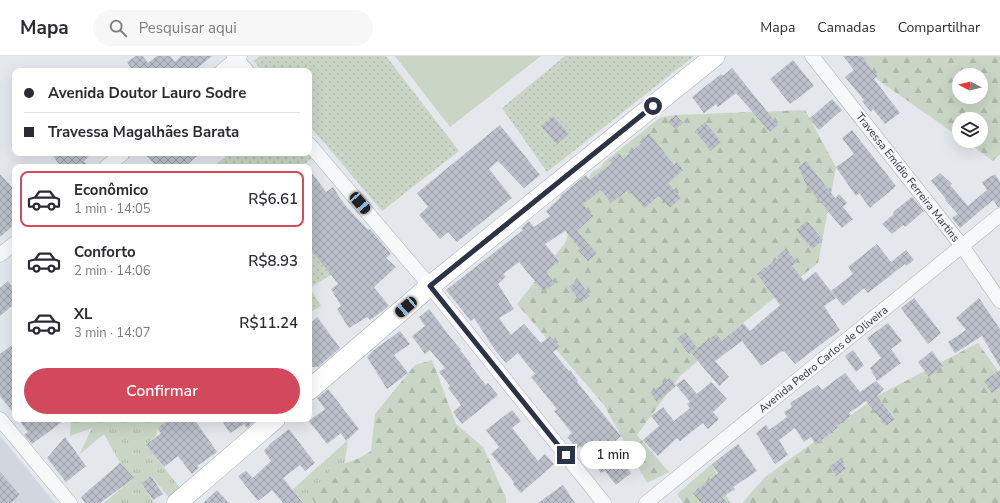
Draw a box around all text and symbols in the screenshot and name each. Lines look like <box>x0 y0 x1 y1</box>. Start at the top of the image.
search box <box>93 10 373 46</box>
text: Mapa <box>20 15 69 41</box>
icon: search <box>107 17 129 39</box>
text: Pesquisar aqui <box>139 18 237 38</box>
text: Mapa <box>760 18 795 37</box>
text: Camadas <box>817 18 876 37</box>
text: Compartilhar <box>898 18 980 37</box>
north arrow <box>952 68 988 104</box>
map controls <box>952 68 988 148</box>
text: Avenida Doutor Lauro Sodre <box>48 83 246 103</box>
route start <box>644 97 662 115</box>
street label: Travessa Emídio Ferreira Martins <box>852 110 963 245</box>
button: layers <box>952 112 988 148</box>
text: Travessa Magalhães Barata <box>48 122 239 142</box>
text: Econômico <box>74 180 148 200</box>
icon: car <box>26 181 62 217</box>
text: R$6.61 <box>248 189 298 209</box>
car <box>348 190 372 216</box>
text: 1 min · 14:05 <box>74 200 150 218</box>
text: Conforto <box>74 242 136 262</box>
icon: car <box>26 243 62 279</box>
text: R$8.93 <box>248 251 298 271</box>
text: 2 min · 14:06 <box>74 262 150 280</box>
car <box>393 295 419 319</box>
street label: Avenida Pedro Carlos de Oliveira <box>756 302 891 416</box>
text: XL <box>74 304 93 324</box>
icon: car <box>26 305 62 341</box>
text: R$11.24 <box>239 313 298 333</box>
text: 3 min · 14:07 <box>74 324 150 342</box>
button: Confirmar <box>24 368 300 414</box>
callout: 1 min <box>580 441 646 469</box>
route end <box>557 446 575 464</box>
text: 1 min <box>596 446 630 464</box>

